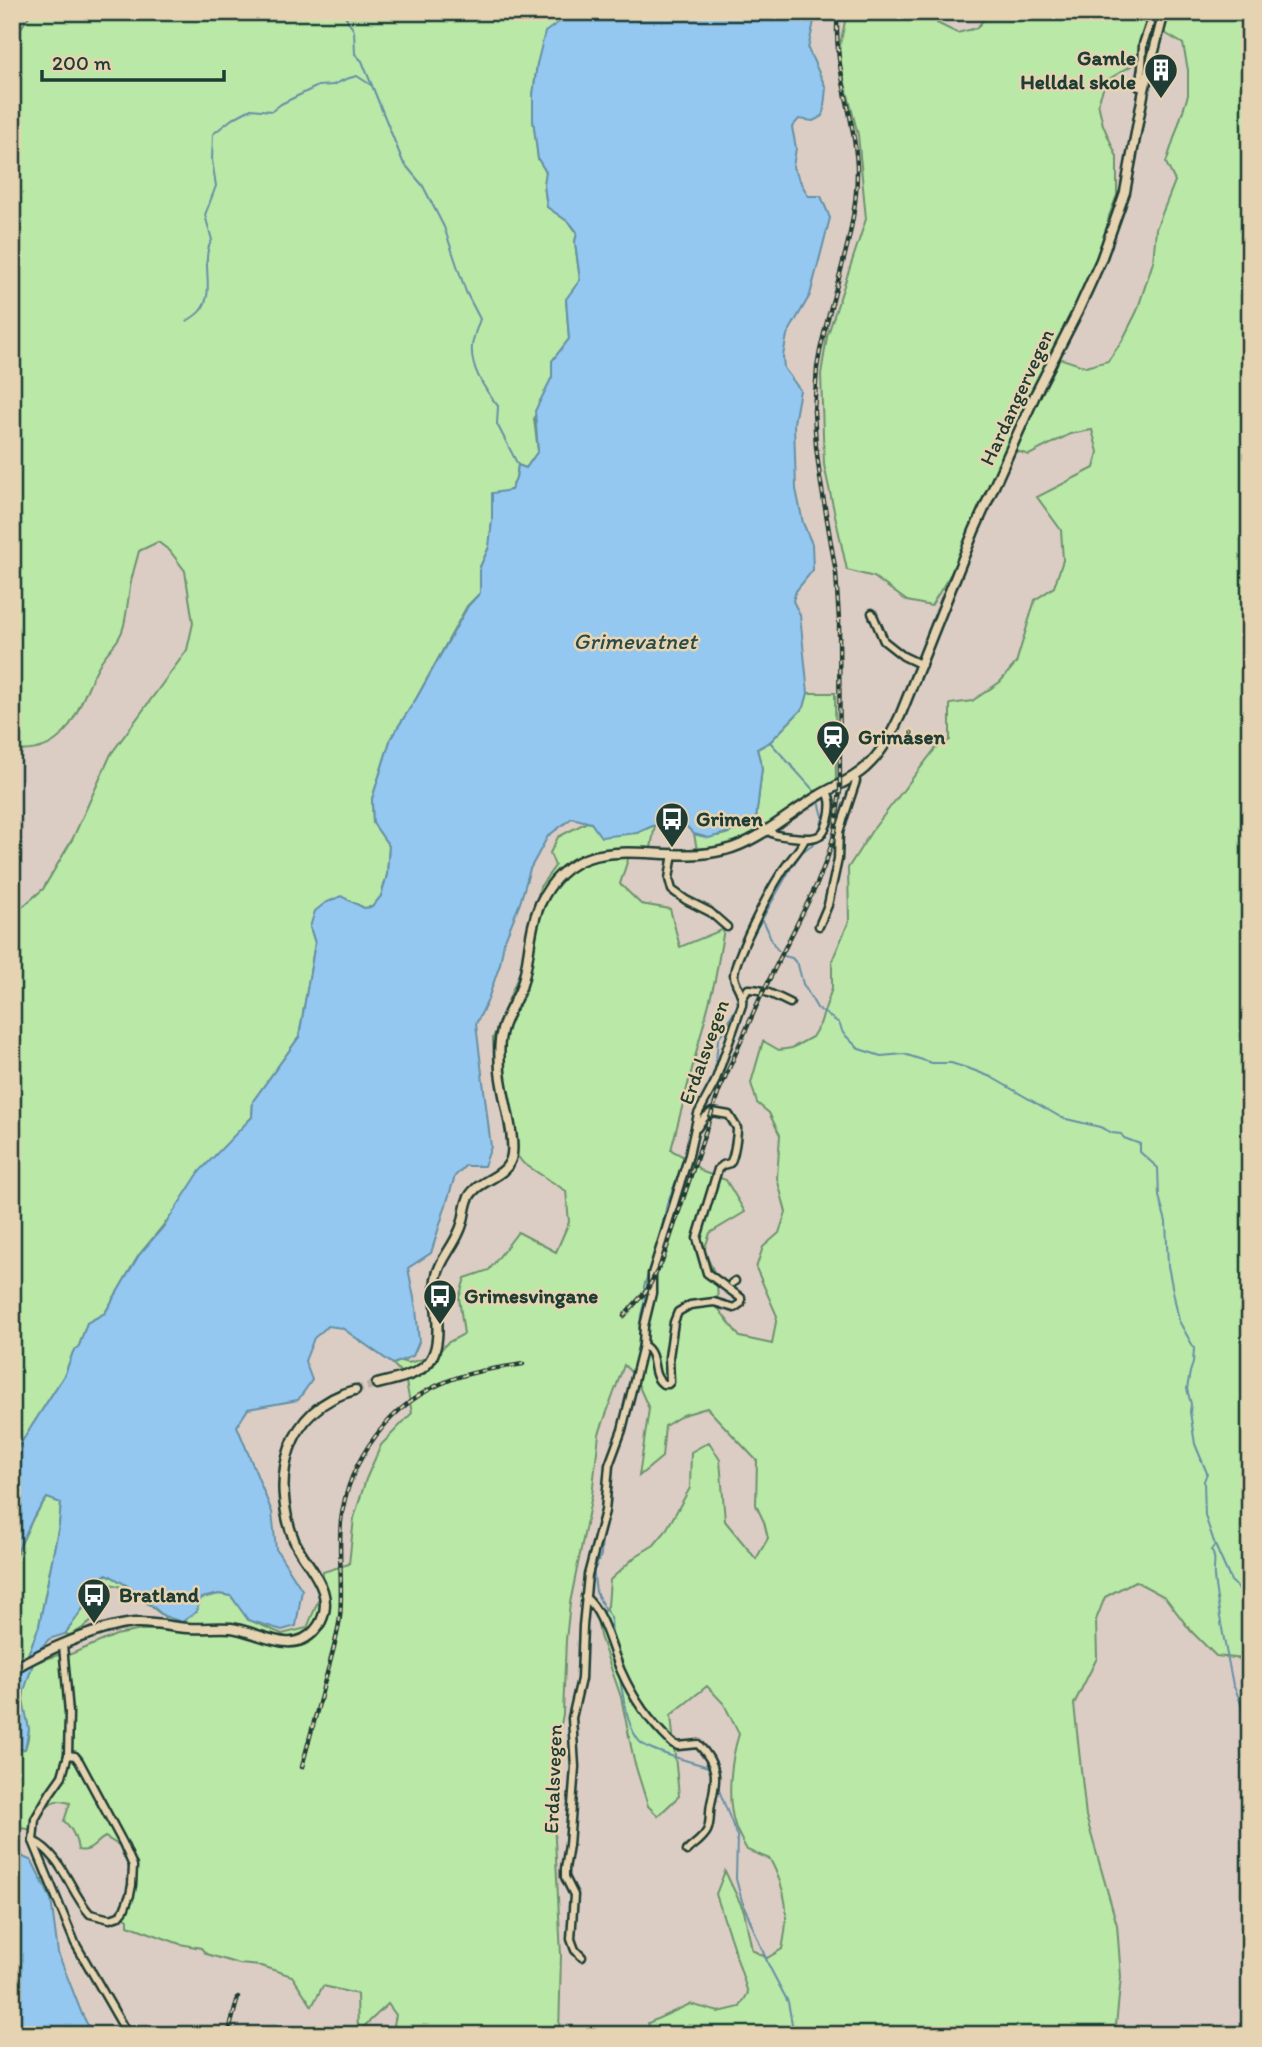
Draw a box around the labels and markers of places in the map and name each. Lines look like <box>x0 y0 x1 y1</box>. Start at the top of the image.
place label: Gamle Helldal skole <box>1020 45 1136 94</box>
building icon: Gamle Helldal skole <box>1142 51 1180 100</box>
station icon: Grimåsen <box>814 718 852 767</box>
place label: Grimåsen <box>858 724 945 749</box>
bus stop icon: Grimen <box>653 800 691 849</box>
place label: Grimen <box>696 806 763 831</box>
bus stop icon: Grimesvingane <box>421 1277 459 1326</box>
place label: Grimesvingane <box>464 1283 598 1309</box>
bus stop icon: Bratland <box>75 1576 113 1625</box>
place label: Bratland <box>119 1582 200 1607</box>

